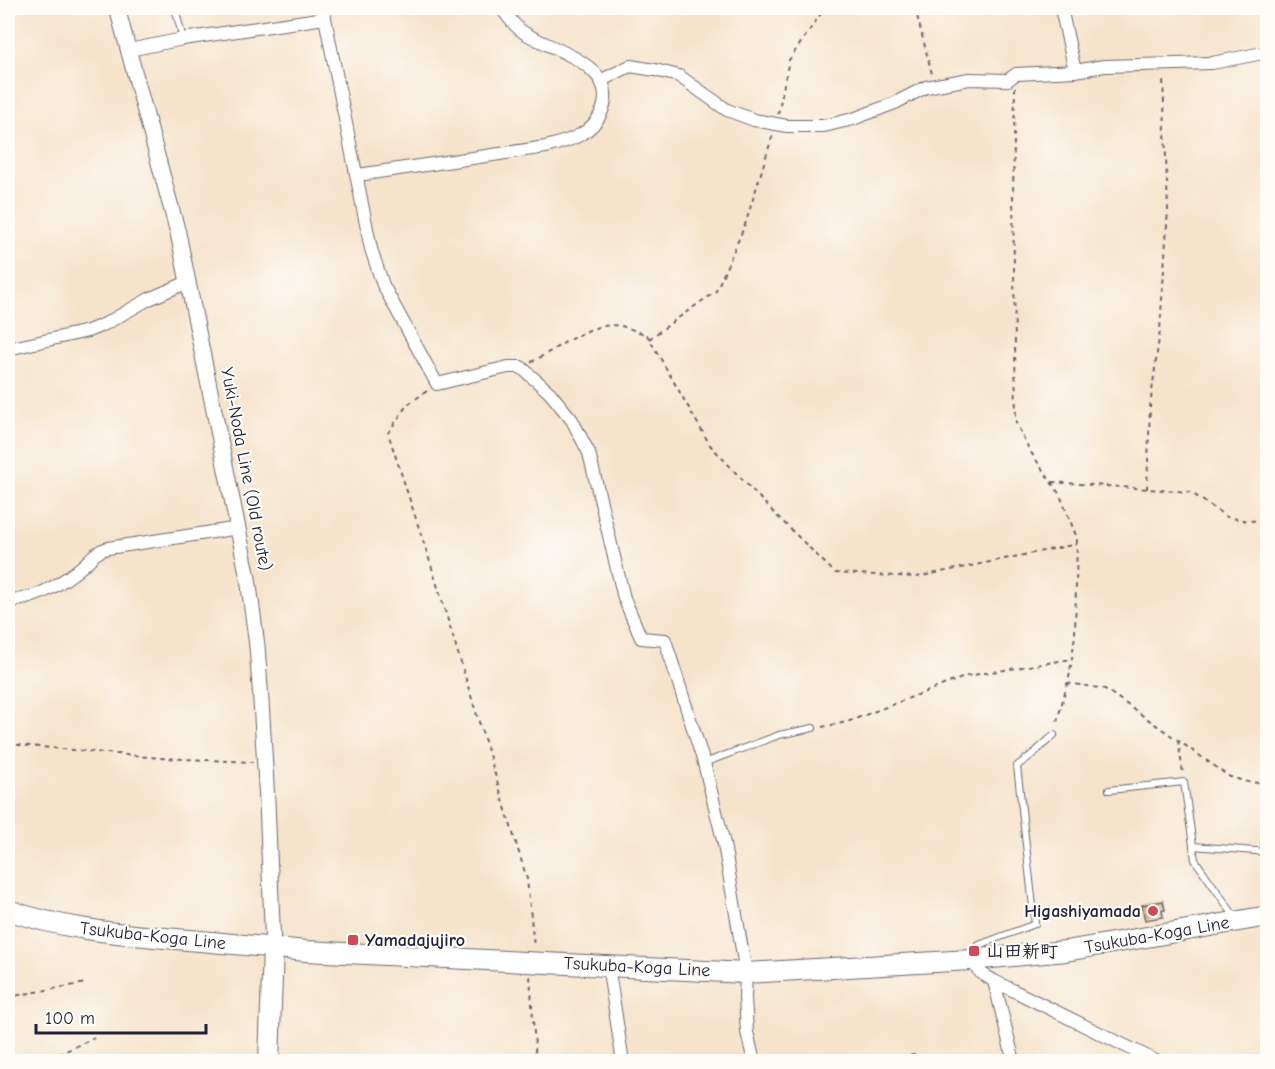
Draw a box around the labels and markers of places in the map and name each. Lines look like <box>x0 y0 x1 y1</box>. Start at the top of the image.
place label: Higashiyamada <box>1024 901 1141 922</box>
marker: Higashiyamada <box>1146 904 1160 918</box>
place label: Yamadajujiro <box>365 930 465 951</box>
marker: Yamadajujiro <box>346 933 360 947</box>
place label: 山田新町 <box>986 941 1058 962</box>
marker: 山田新町 <box>967 944 981 958</box>

